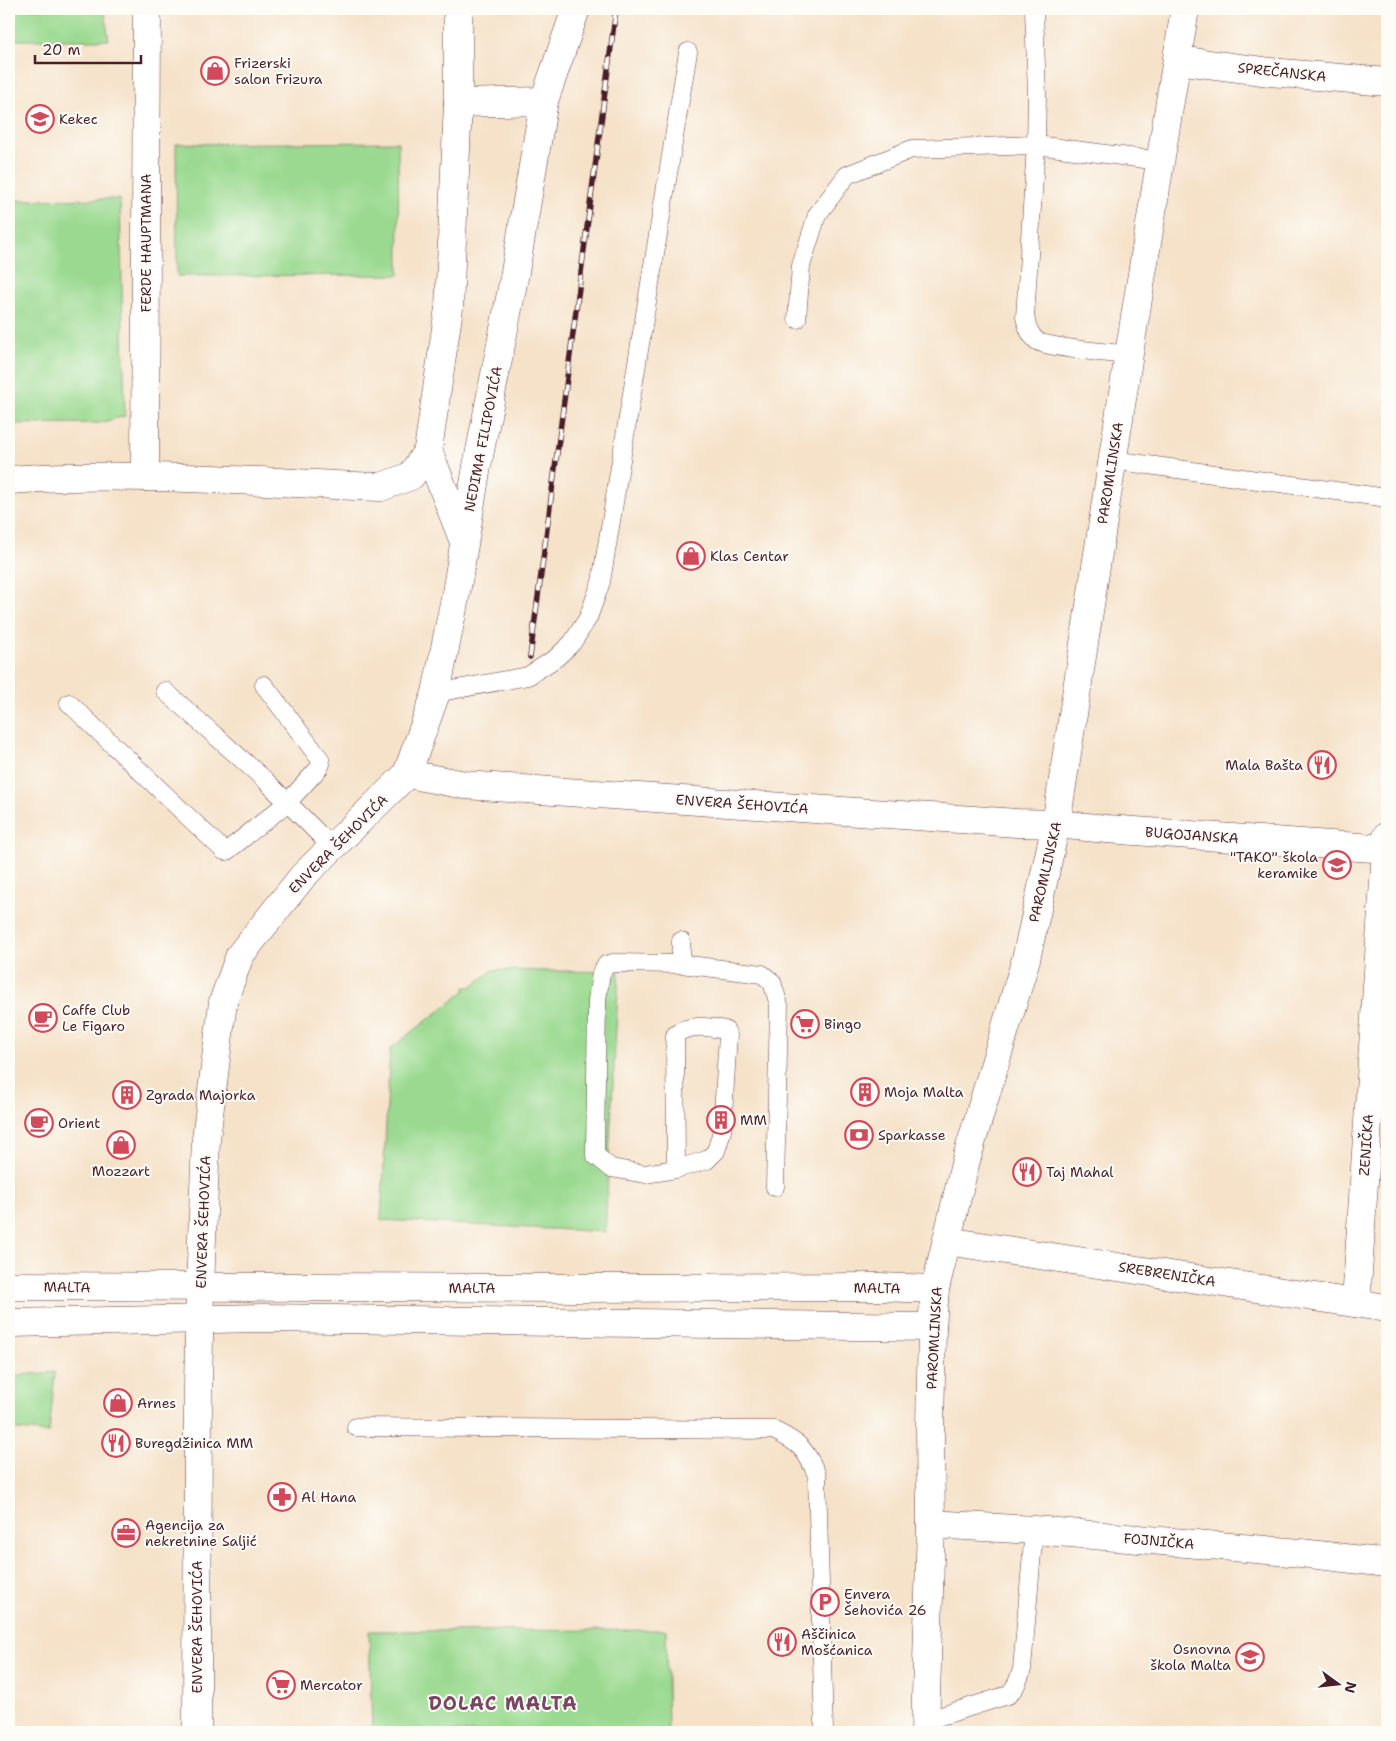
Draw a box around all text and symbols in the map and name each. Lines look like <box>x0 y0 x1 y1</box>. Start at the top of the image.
scale bar <box>35 32 141 64</box>
text: 20 m <box>42 40 81 60</box>
place label: Frizerski salon Frizura <box>234 54 323 88</box>
shop icon: Frizerski salon Frizura <box>200 56 230 86</box>
street label: SPREČANSKA <box>1237 58 1327 86</box>
school or university icon: Kekec <box>25 104 55 134</box>
place label: Kekec <box>59 110 98 128</box>
street label: FERDE HAUPTMANA <box>137 174 155 312</box>
street label: NEDIMA FILIPOVIĆA <box>460 365 506 513</box>
street label: PAROMLINSKA <box>1093 421 1127 525</box>
shop icon: Klas Centar <box>676 541 706 571</box>
place label: Klas Centar <box>710 547 789 565</box>
restaurant icon: Mala Bašta <box>1307 750 1337 780</box>
place label: Mala Bašta <box>1225 756 1303 774</box>
street label: ENVERA ŠEHOVIĆA <box>675 790 809 818</box>
street label: ENVERA ŠEHOVIĆA <box>285 791 391 897</box>
street label: PAROMLINSKA <box>1025 820 1065 924</box>
street label: BUGOJANSKA <box>1145 823 1239 847</box>
place label: "TAKO" škola keramike <box>1230 848 1318 882</box>
school or university icon: "TAKO" škola keramike <box>1322 850 1352 880</box>
place label: Caffe Club Le Figaro <box>62 1001 130 1035</box>
cafe icon: Caffe Club Le Figaro <box>28 1003 58 1033</box>
supermarket icon: Bingo <box>790 1009 820 1039</box>
place label: Bingo <box>824 1015 861 1033</box>
building icon: Moja Malta <box>850 1077 880 1107</box>
building icon: Zgrada Majorka <box>112 1080 142 1110</box>
place label: Moja Malta <box>884 1083 964 1101</box>
place label: Zgrada Majorka <box>146 1086 256 1104</box>
building icon: MM <box>706 1105 736 1135</box>
cafe icon: Orient <box>24 1108 54 1138</box>
place label: MM <box>740 1111 767 1129</box>
street label: ZENIČKA <box>1355 1113 1377 1177</box>
place label: Orient <box>58 1114 100 1132</box>
bank icon: Sparkasse <box>844 1120 874 1150</box>
place label: Sparkasse <box>878 1126 946 1144</box>
shop icon: Mozzart <box>106 1130 136 1160</box>
street label: ENVERA ŠEHOVIĆA <box>192 1155 214 1289</box>
restaurant icon: Taj Mahal <box>1012 1157 1042 1187</box>
place label: Mozzart <box>92 1162 150 1180</box>
place label: Taj Mahal <box>1046 1163 1114 1181</box>
street label: SREBRENIČKA <box>1117 1257 1217 1291</box>
street label: MALTA <box>43 1278 91 1296</box>
street label: MALTA <box>448 1279 496 1297</box>
street label: MALTA <box>853 1279 901 1297</box>
street label: PAROMLINSKA <box>922 1286 946 1390</box>
shop icon: Arnes <box>103 1388 133 1418</box>
place label: Arnes <box>137 1394 176 1412</box>
restaurant icon: Buregdžinica MM <box>101 1428 131 1458</box>
place label: Buregdžinica MM <box>135 1434 253 1452</box>
pharmacy icon: Al Hana <box>267 1482 297 1512</box>
place label: Al Hana <box>301 1488 356 1506</box>
place label: Agencija za nekretnine Saljić <box>145 1516 257 1550</box>
office icon: Agencija za nekretnine Saljić <box>111 1518 141 1548</box>
street label: FOJNIČKA <box>1123 1529 1195 1553</box>
street label: ENVERA ŠEHOVIĆA <box>188 1560 206 1694</box>
place label: Envera Šehovića 26 <box>844 1585 927 1619</box>
parking icon: Envera Šehovića 26 <box>810 1587 840 1617</box>
place label: Aščinica Mošćanica <box>801 1625 873 1659</box>
restaurant icon: Aščinica Mošćanica <box>767 1627 797 1657</box>
place label: Osnovna škola Malta <box>1150 1640 1231 1674</box>
school or university icon: Osnovna škola Malta <box>1235 1642 1265 1672</box>
north arrow <box>1314 1658 1364 1708</box>
supermarket icon: Mercator <box>266 1670 296 1700</box>
place label: Mercator <box>300 1676 363 1694</box>
text: N <box>1340 1680 1361 1695</box>
district label: DOLAC MALTA <box>428 1691 578 1716</box>

